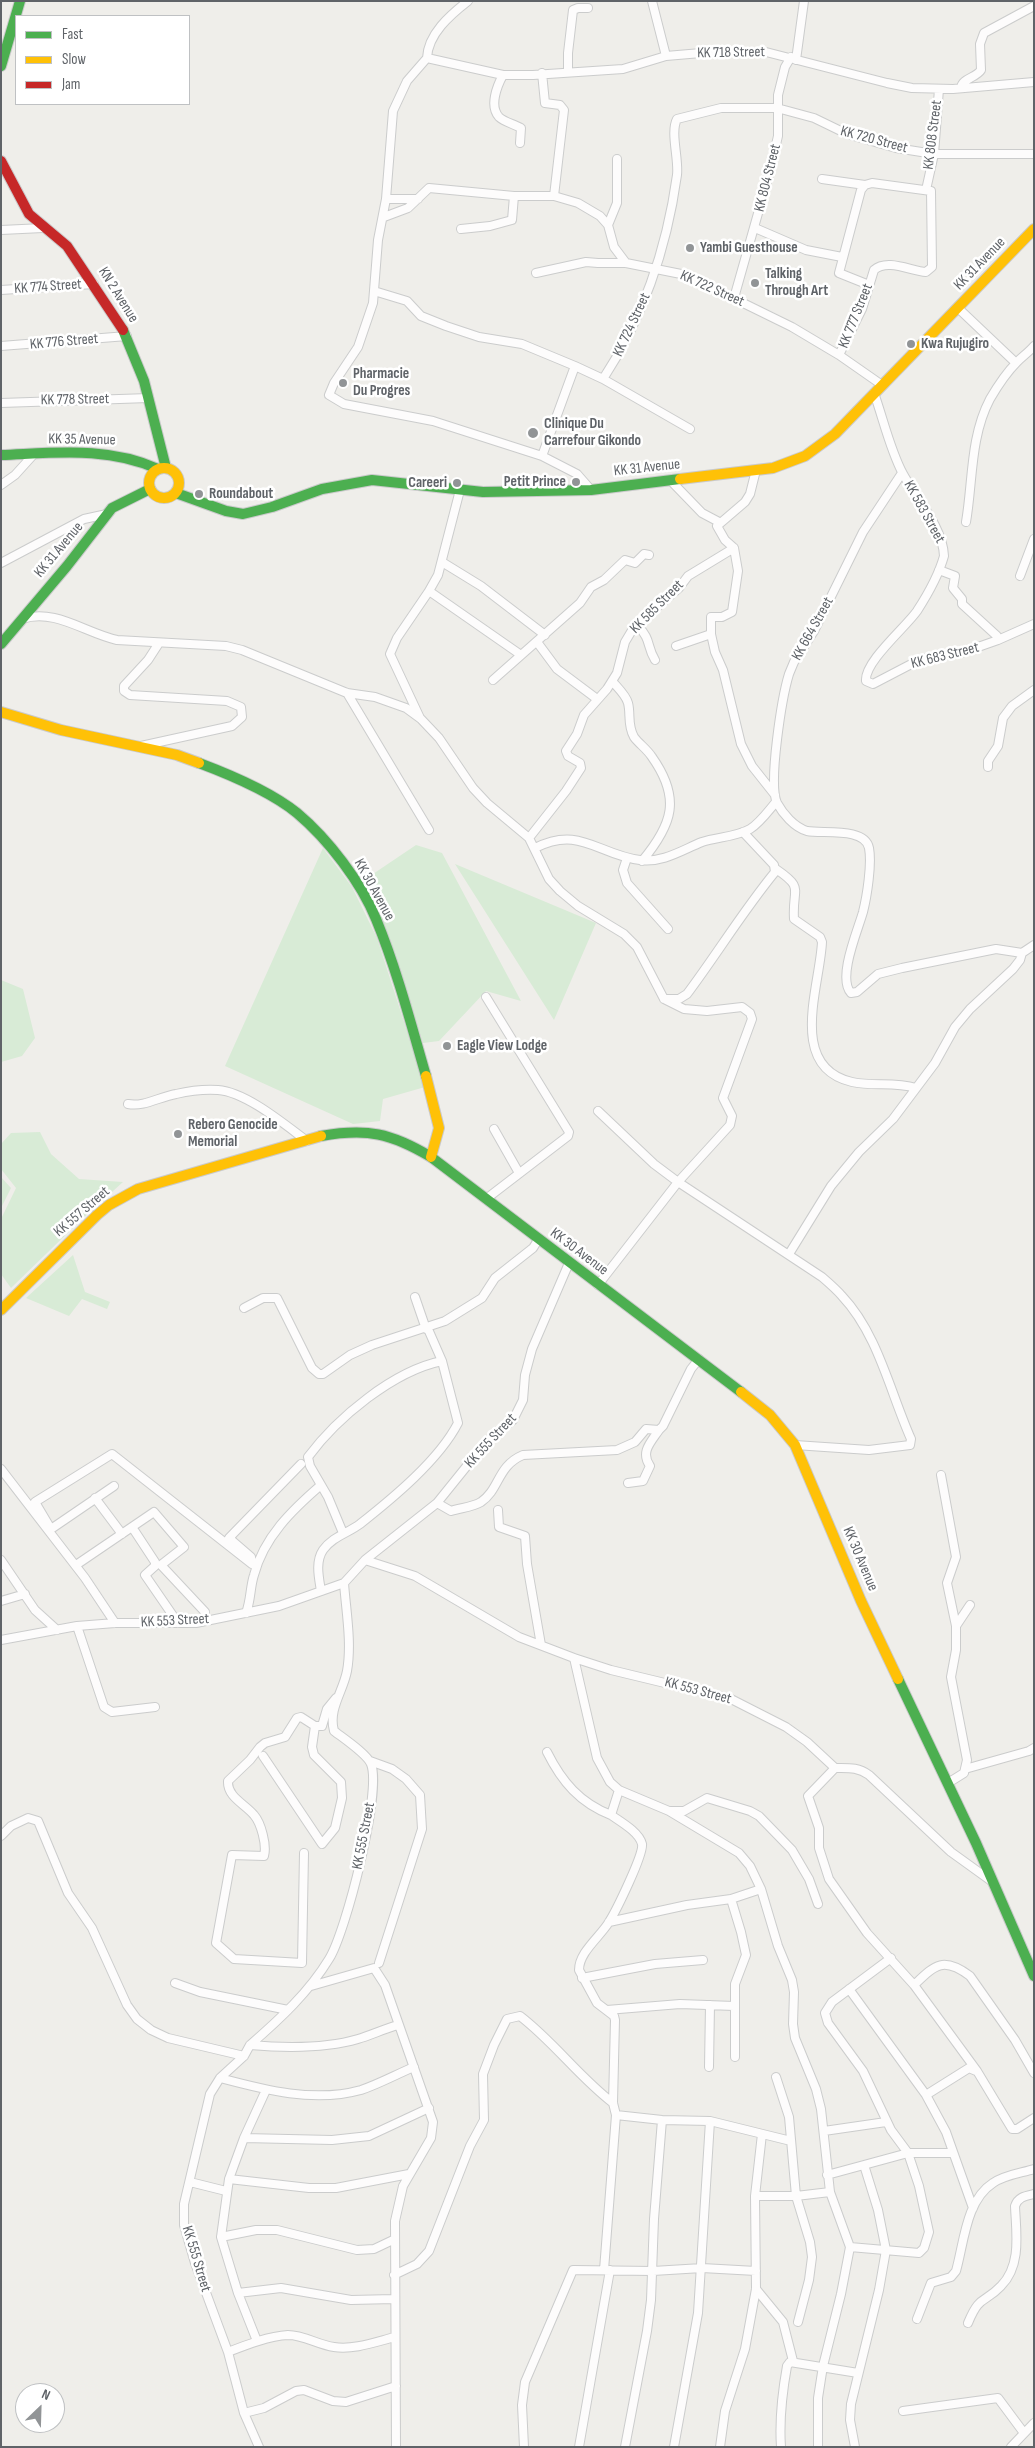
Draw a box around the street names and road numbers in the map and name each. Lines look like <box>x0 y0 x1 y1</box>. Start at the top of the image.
street label: KK 718 Street <box>697 43 765 63</box>
street label: KK 808 Street <box>920 99 946 171</box>
street label: KK 720 Street <box>838 122 910 158</box>
street label: KK 804 Street <box>751 142 785 214</box>
street label: KK 31 Avenue <box>950 234 1010 294</box>
street label: KN 2 Avenue <box>94 264 142 326</box>
street label: KK 722 Street <box>677 267 747 311</box>
street label: KK 774 Street <box>14 276 82 298</box>
street label: KK 777 Street <box>835 281 877 351</box>
street label: KK 724 Street <box>609 290 655 360</box>
street label: KK 776 Street <box>29 330 99 354</box>
street label: KK 778 Street <box>41 390 109 410</box>
street label: KK 35 Avenue <box>48 430 116 450</box>
street label: KK 31 Avenue <box>613 456 681 480</box>
street label: KK 583 Street <box>899 478 949 546</box>
street label: KK 31 Avenue <box>31 519 87 581</box>
street label: KK 585 Street <box>626 576 688 638</box>
street label: KK 664 Street <box>788 594 838 664</box>
street label: KK 683 Street <box>909 639 981 673</box>
street label: KK 30 Avenue <box>350 856 398 924</box>
street label: KK 557 Street <box>50 1183 114 1241</box>
street label: KK 30 Avenue <box>546 1224 612 1280</box>
street label: KK 555 Street <box>461 1410 521 1472</box>
street label: KK 30 Avenue <box>838 1524 882 1594</box>
street label: KK 553 Street <box>140 1610 210 1632</box>
street label: KK 553 Street <box>663 1673 733 1709</box>
street label: KK 555 Street <box>349 1801 379 1871</box>
street label: KK 555 Street <box>177 2224 215 2294</box>

